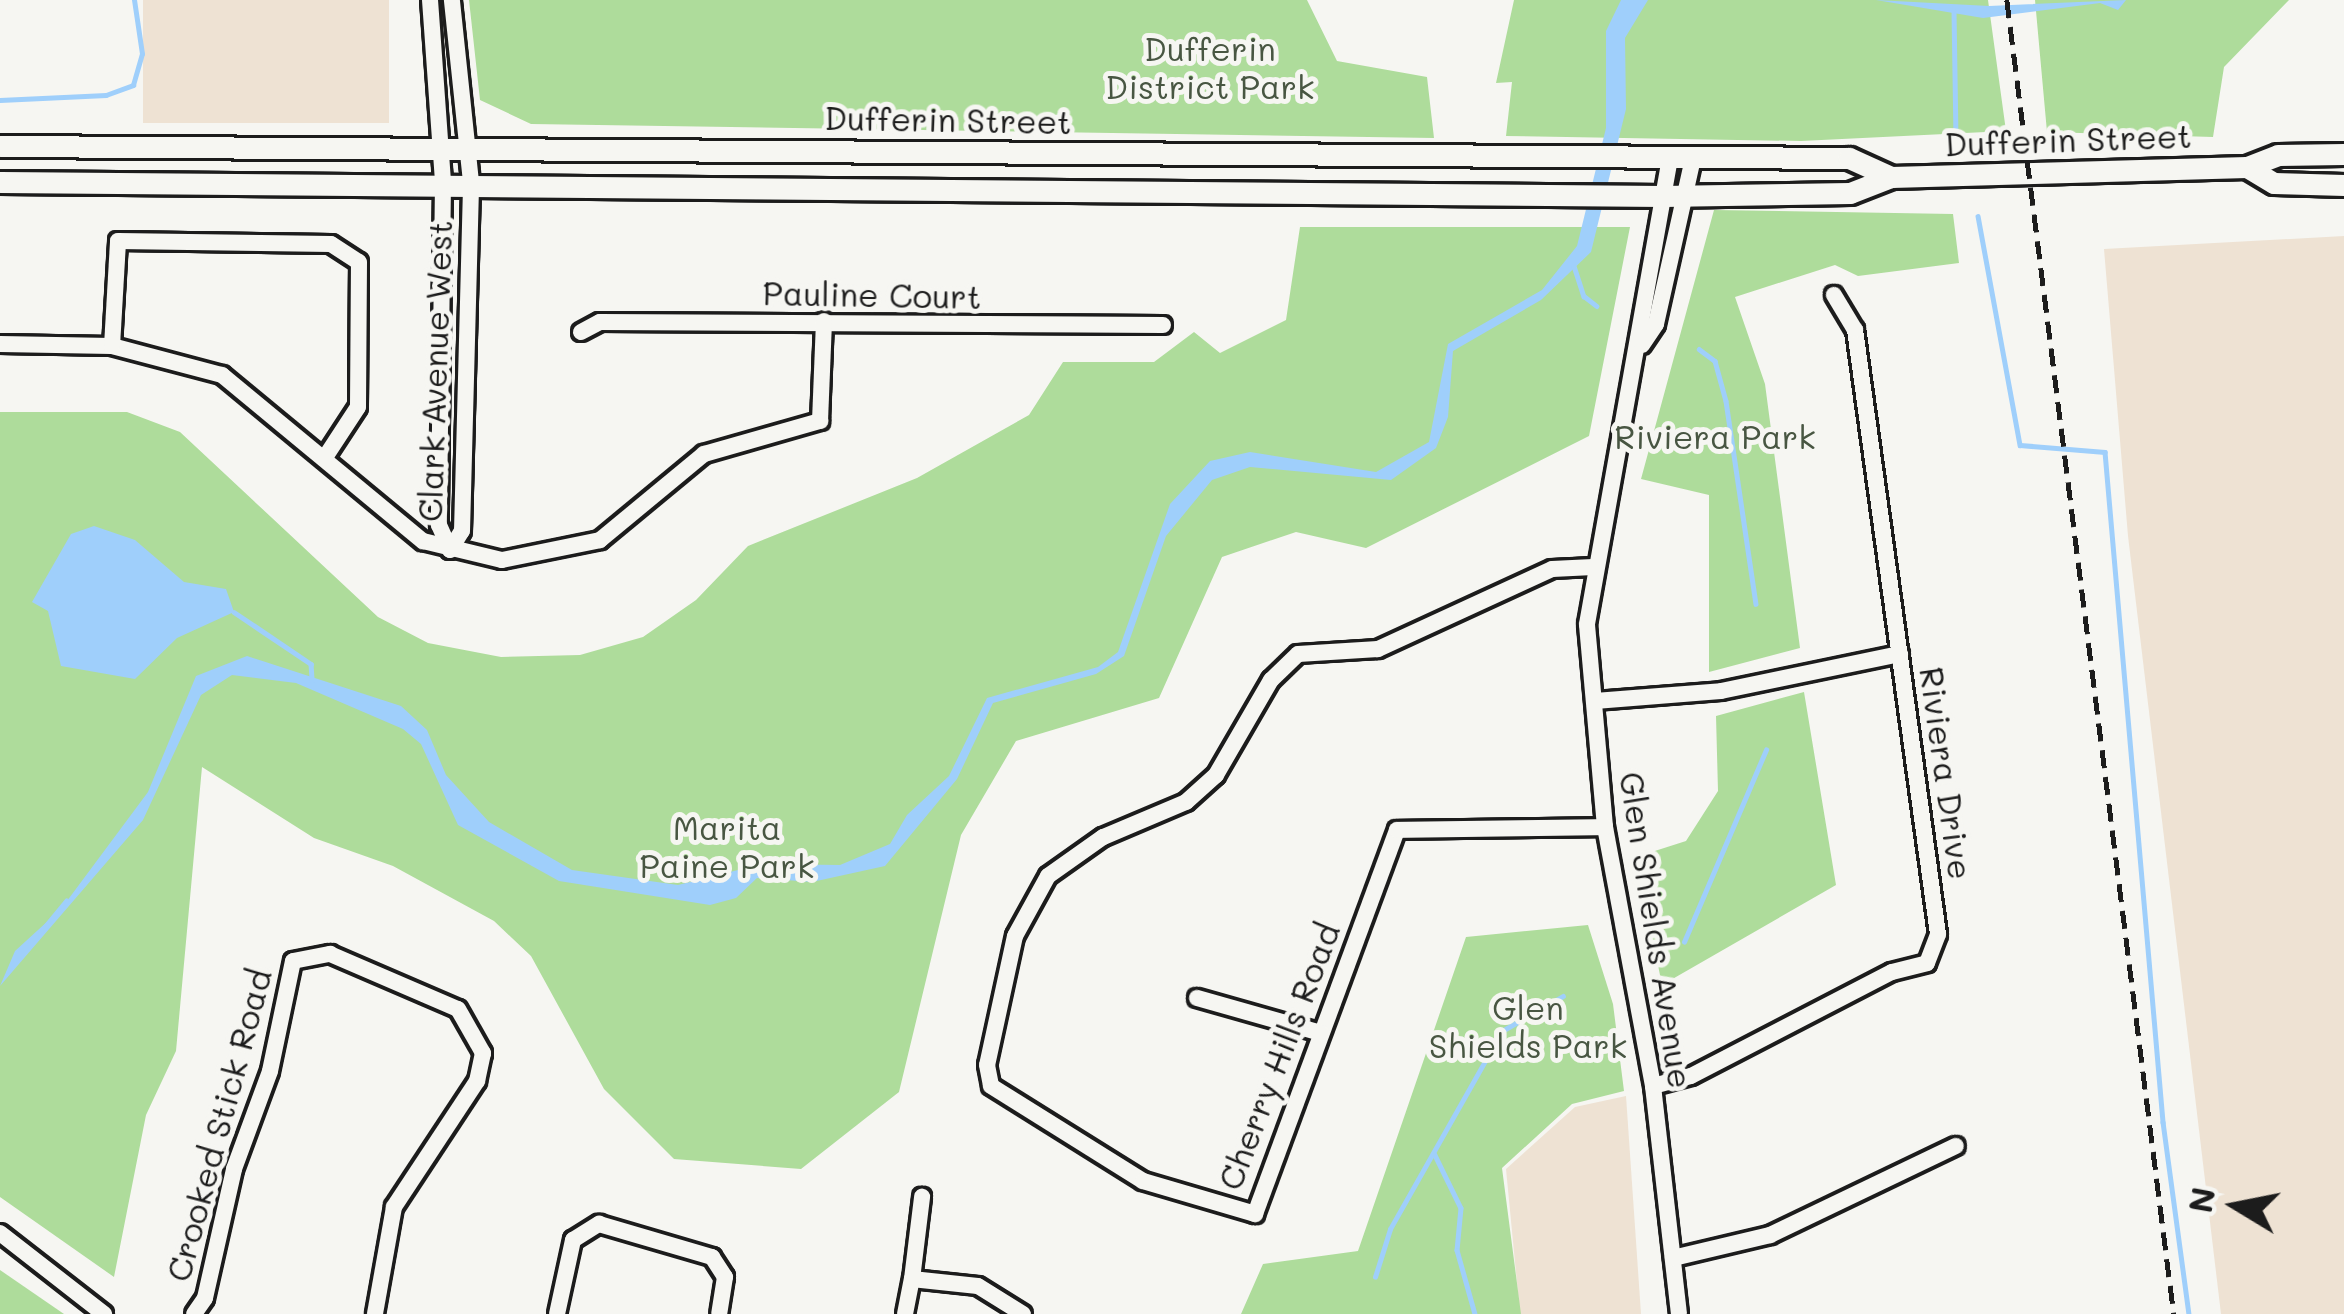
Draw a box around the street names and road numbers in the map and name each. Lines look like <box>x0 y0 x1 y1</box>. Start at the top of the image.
street label: Dufferin Street <box>824 97 1072 141</box>
street label: Dufferin Street <box>1944 115 2192 163</box>
street label: Clark Avenue West <box>409 220 459 522</box>
street label: Pauline Court <box>762 272 982 316</box>
street label: Riviera Drive <box>1912 664 1982 882</box>
street label: Glen Shields Avenue <box>1612 769 1702 1091</box>
street label: Cherry Hills Road <box>1209 917 1347 1195</box>
street label: Crooked Stick Road <box>157 965 279 1285</box>

